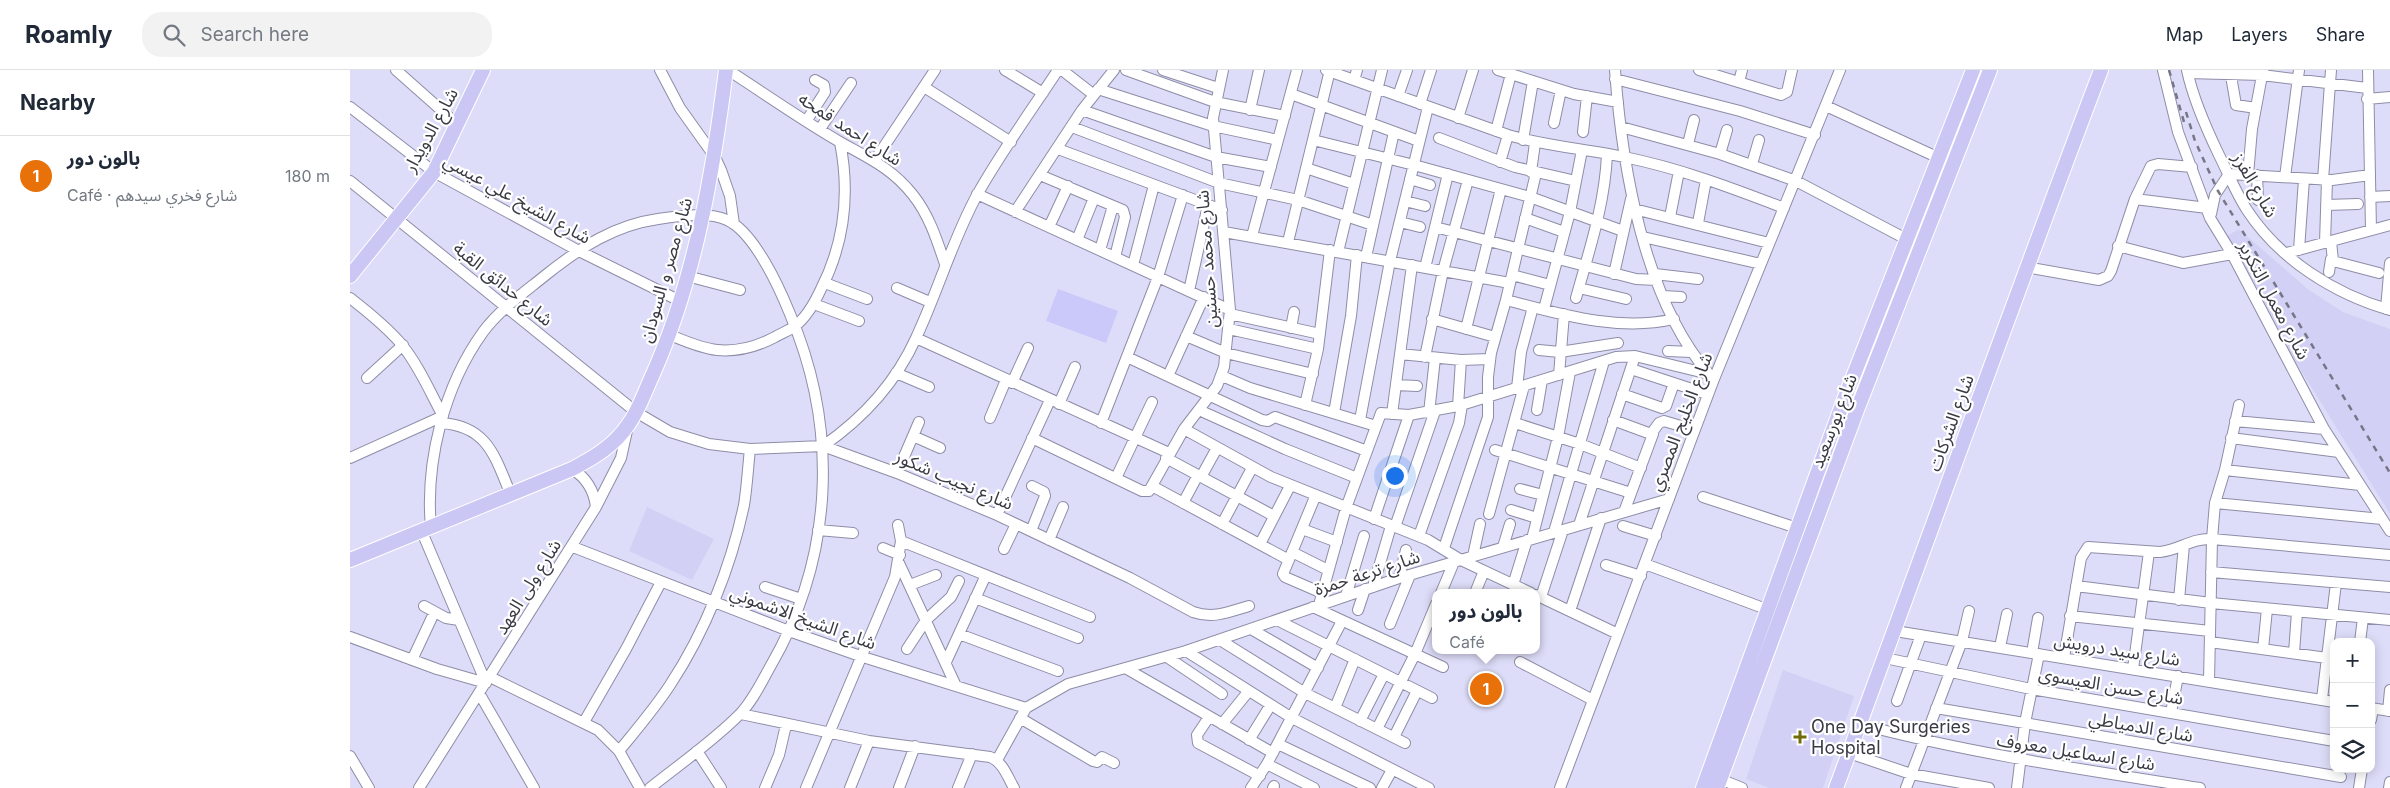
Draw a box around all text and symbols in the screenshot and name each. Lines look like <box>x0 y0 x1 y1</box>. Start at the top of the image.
search box <box>142 12 492 57</box>
text: Roamly <box>25 20 112 49</box>
icon: search <box>160 21 188 49</box>
text: Search here <box>200 23 309 46</box>
text: Map <box>2166 24 2203 45</box>
text: Layers <box>2231 24 2288 45</box>
text: Share <box>2316 24 2365 45</box>
street label: شارع الدويدار <box>398 84 466 178</box>
street label: شارع احمد قمحه <box>793 87 906 173</box>
text: Nearby <box>20 90 95 115</box>
text: بالون دور <box>67 147 140 170</box>
street label: شارع الفرز <box>2224 148 2282 223</box>
street label: شارع الشيخ علي عيسي <box>438 149 594 251</box>
text: 1 <box>33 166 39 186</box>
text: 180 m <box>285 166 330 186</box>
text: Café · شارع فخري سيدهم <box>67 185 237 205</box>
street label: شارع محمد حسنين <box>1191 189 1226 329</box>
street label: شارع مصر و السودان <box>635 195 700 346</box>
street label: شارع معمل التكرير <box>2230 236 2315 365</box>
street label: شارع حدائق القبة <box>447 237 557 333</box>
street label: شارع الخليج المصري <box>1644 350 1720 495</box>
street label: شارع بورسعيد <box>1806 371 1865 472</box>
street label: شارع الشركات <box>1923 372 1981 475</box>
street label: شارع نجيب شكور <box>889 445 1016 518</box>
your location <box>1382 463 1408 489</box>
street label: شارع ولى العهد <box>490 535 569 640</box>
street label: شارع ترعة حمزة <box>1311 546 1424 603</box>
street label: شارع الشيخ الاشموني <box>726 581 879 657</box>
popup <box>1432 589 1540 654</box>
text: بالون دور <box>1449 600 1523 623</box>
street label: شارع سيد درويش <box>2052 629 2181 674</box>
text: Café <box>1449 632 1485 652</box>
map controls <box>2330 638 2375 773</box>
button: + <box>2330 638 2375 683</box>
street label: شارع حسن العيسوى <box>2036 662 2185 713</box>
pin: 1 <box>1470 670 1502 708</box>
button: − <box>2330 683 2375 728</box>
street label: شارع الدمياطي <box>2087 707 2195 750</box>
place label: One Day Surgeries Hospital <box>1811 716 1971 758</box>
button: layers <box>2330 728 2375 773</box>
street label: شارع اسماعيل معروف <box>1995 729 2157 778</box>
marker: One Day Surgeries Hospital <box>1793 730 1807 744</box>

